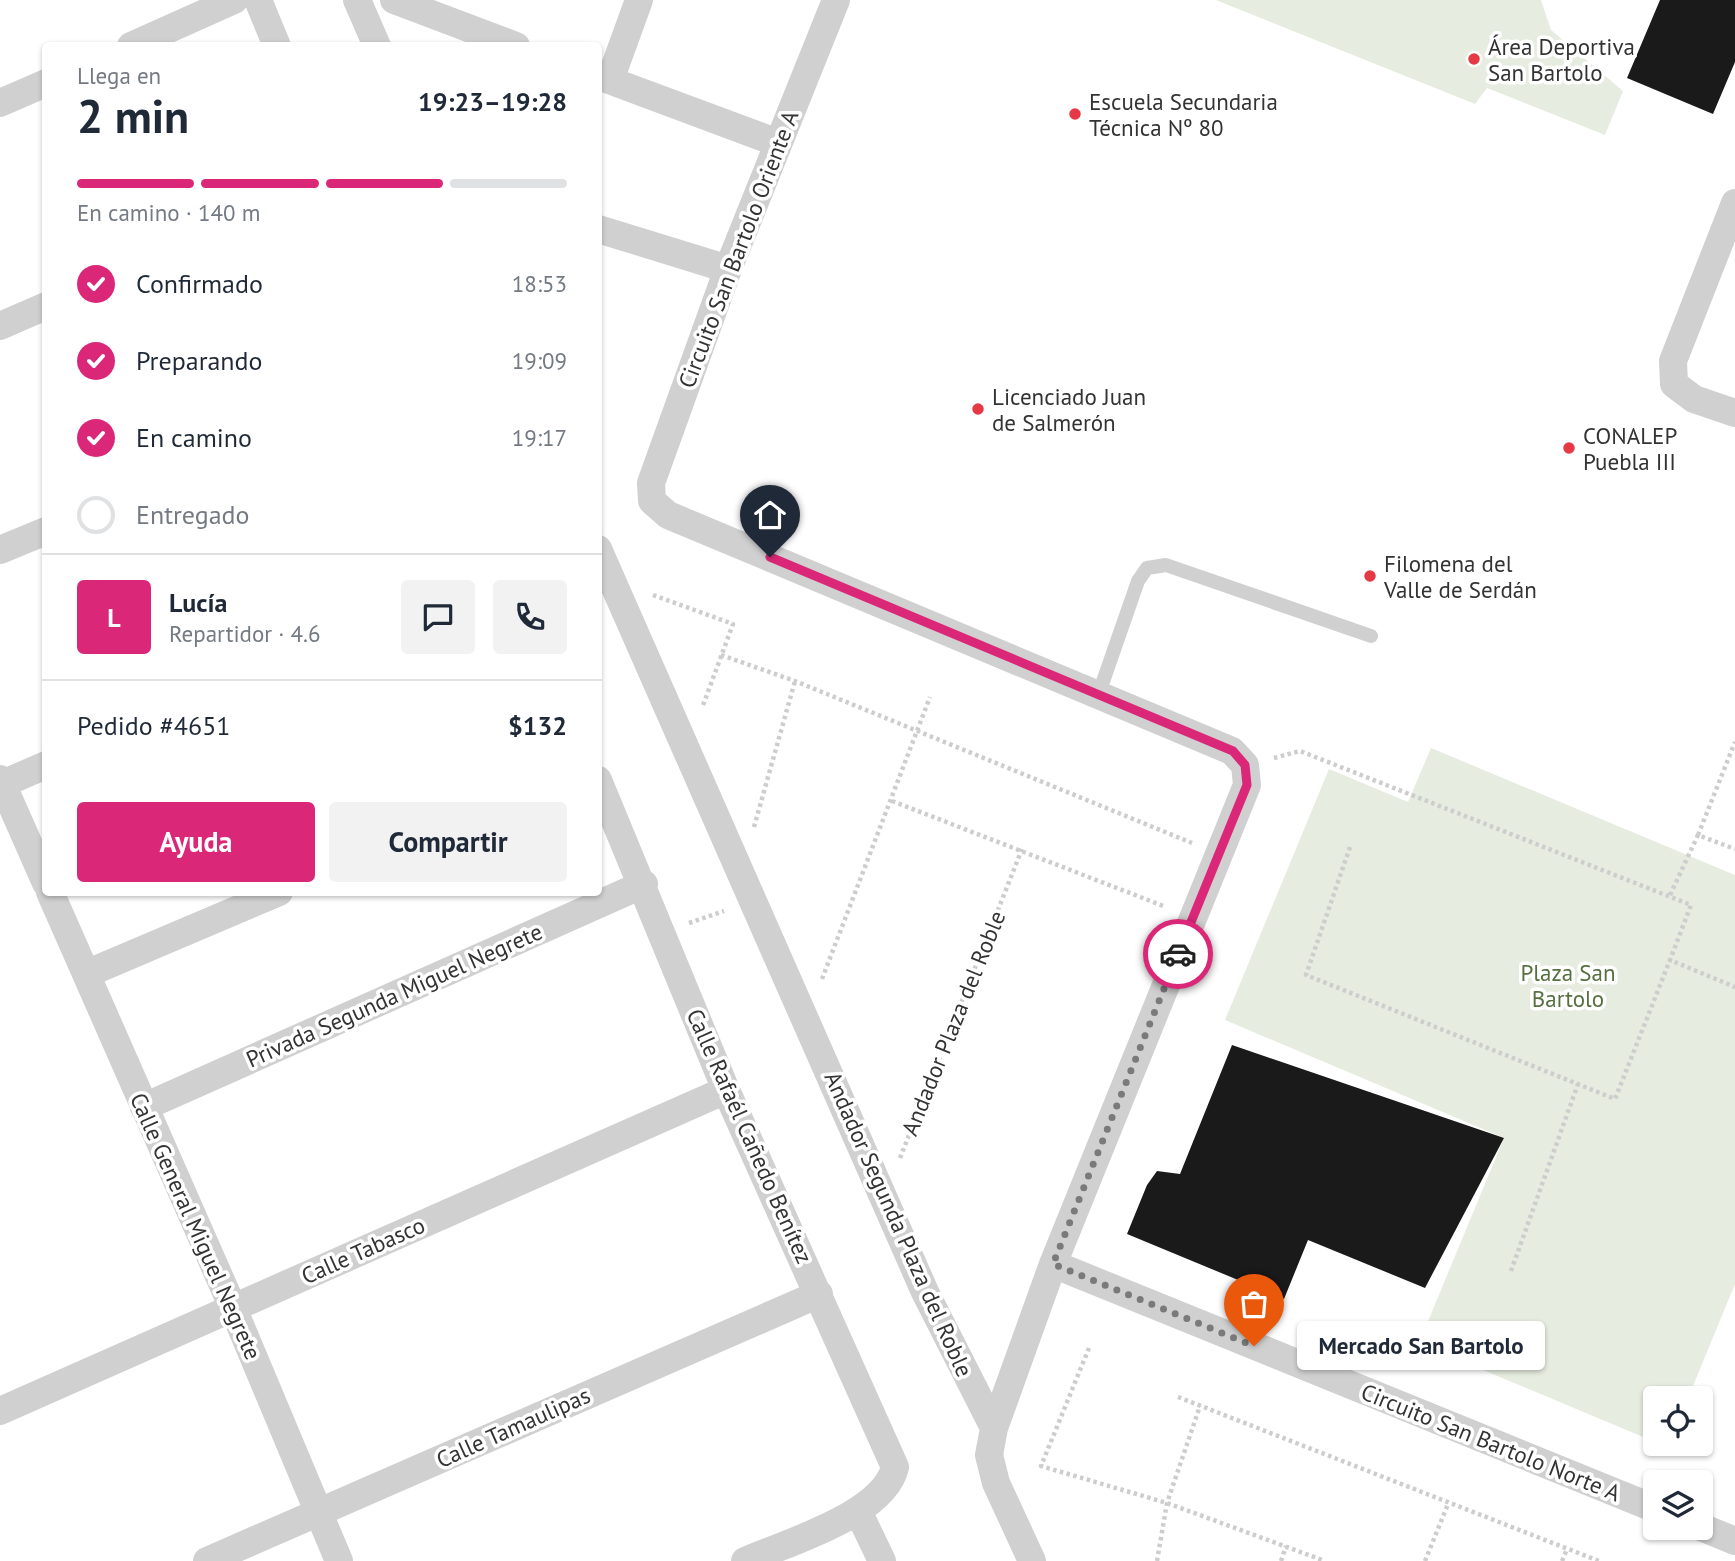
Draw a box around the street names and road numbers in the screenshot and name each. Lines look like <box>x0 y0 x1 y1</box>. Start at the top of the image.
street label: Circuito San Bartolo Oriente A <box>672 106 805 392</box>
street label: Andador Plaza del Roble <box>895 906 1011 1140</box>
street label: Privada Segunda Miguel Negrete <box>241 916 547 1074</box>
street label: Calle Rafaél Cañedo Benítez <box>681 1004 819 1268</box>
street label: Andador Segunda Plaza del Roble <box>818 1067 980 1381</box>
street label: Calle General Miguel Negrete <box>124 1088 268 1364</box>
street label: Calle Tabasco <box>297 1210 429 1290</box>
street label: Circuito San Bartolo Norte A <box>1357 1377 1625 1508</box>
street label: Calle Tamaulipas <box>432 1380 594 1474</box>

